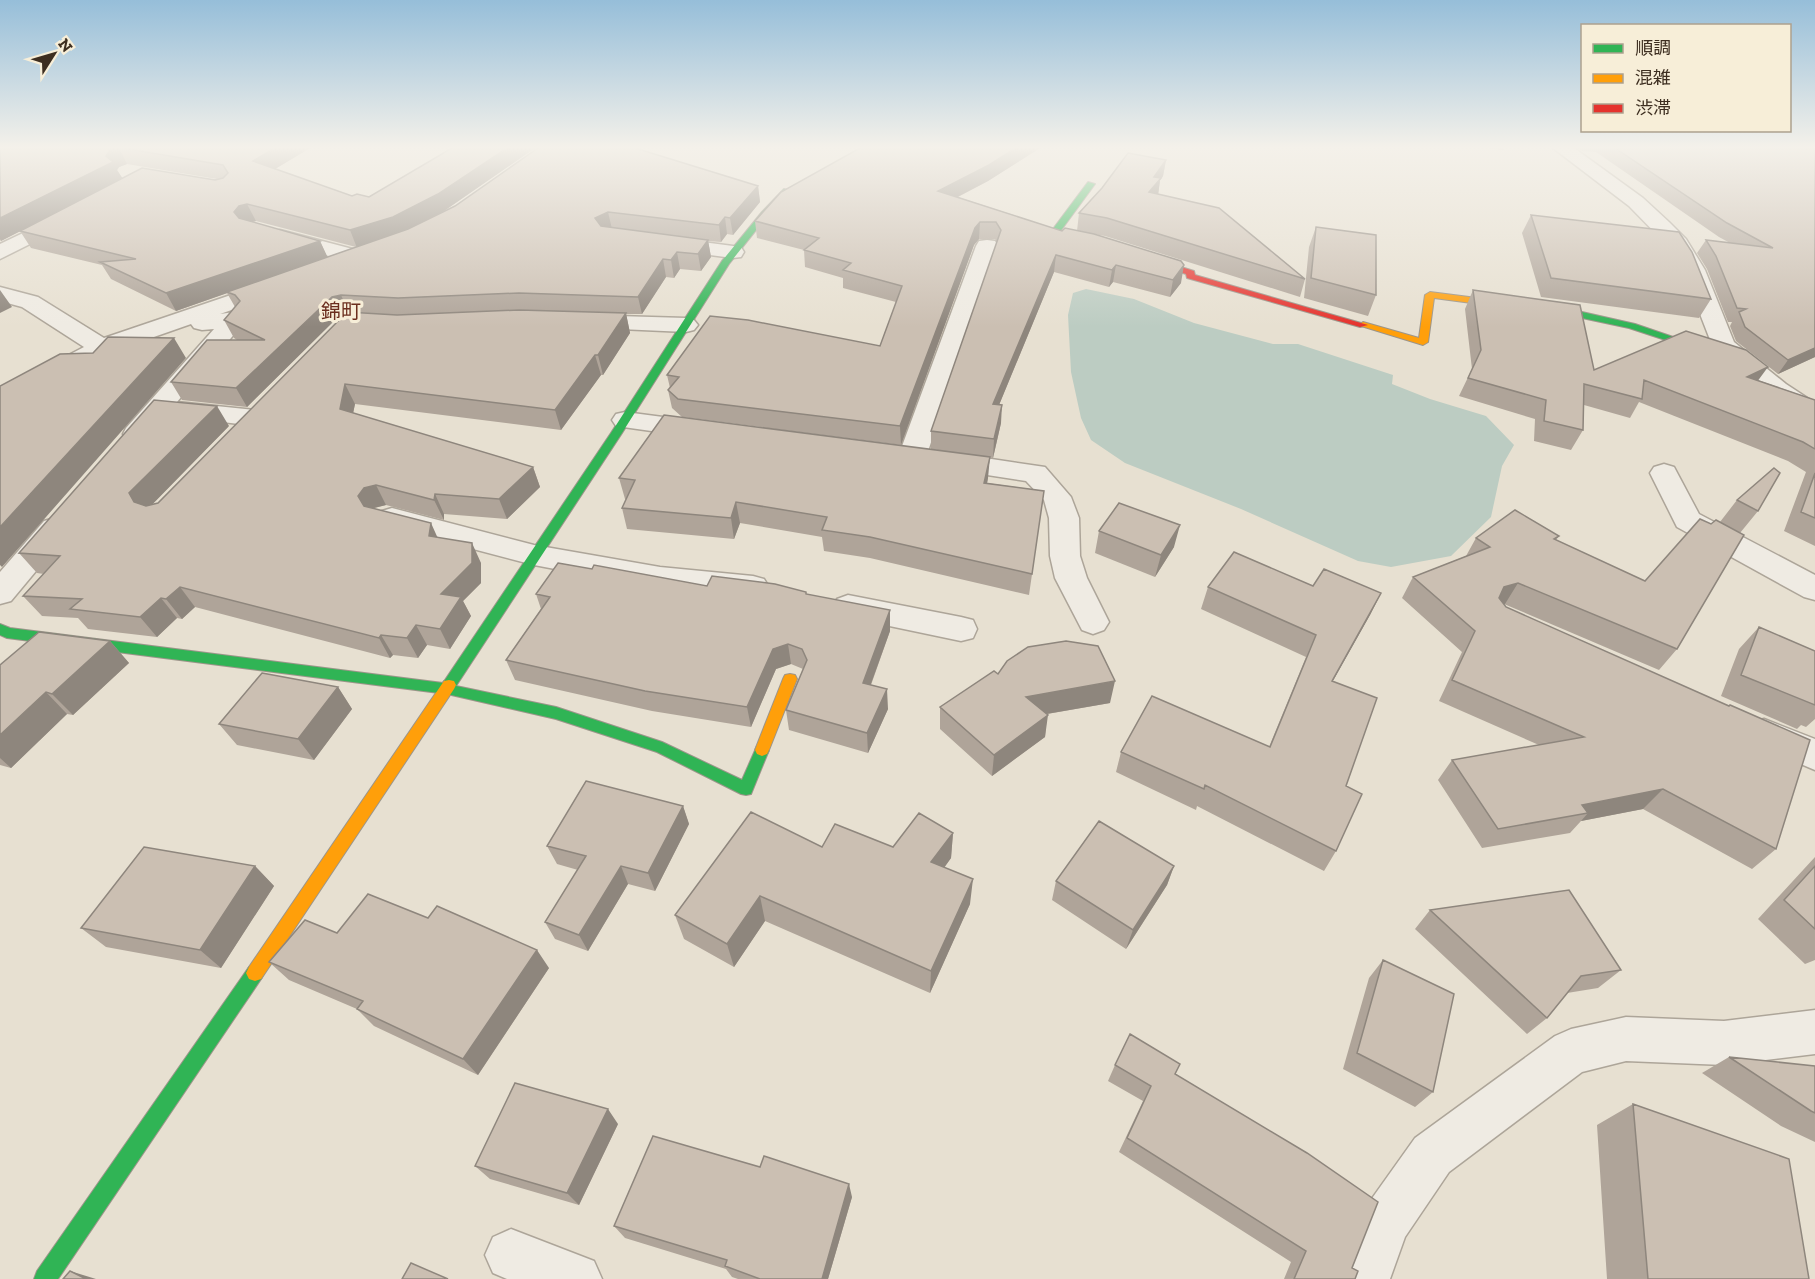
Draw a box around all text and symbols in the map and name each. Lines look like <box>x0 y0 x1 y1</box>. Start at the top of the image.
north arrow <box>24 24 84 84</box>
legend <box>1581 24 1791 132</box>
text: N <box>54 35 77 56</box>
text: 順調 <box>1635 37 1671 59</box>
text: 混雑 <box>1635 67 1671 89</box>
text: 渋滞 <box>1635 97 1671 119</box>
district label: 錦町 <box>321 299 361 323</box>

